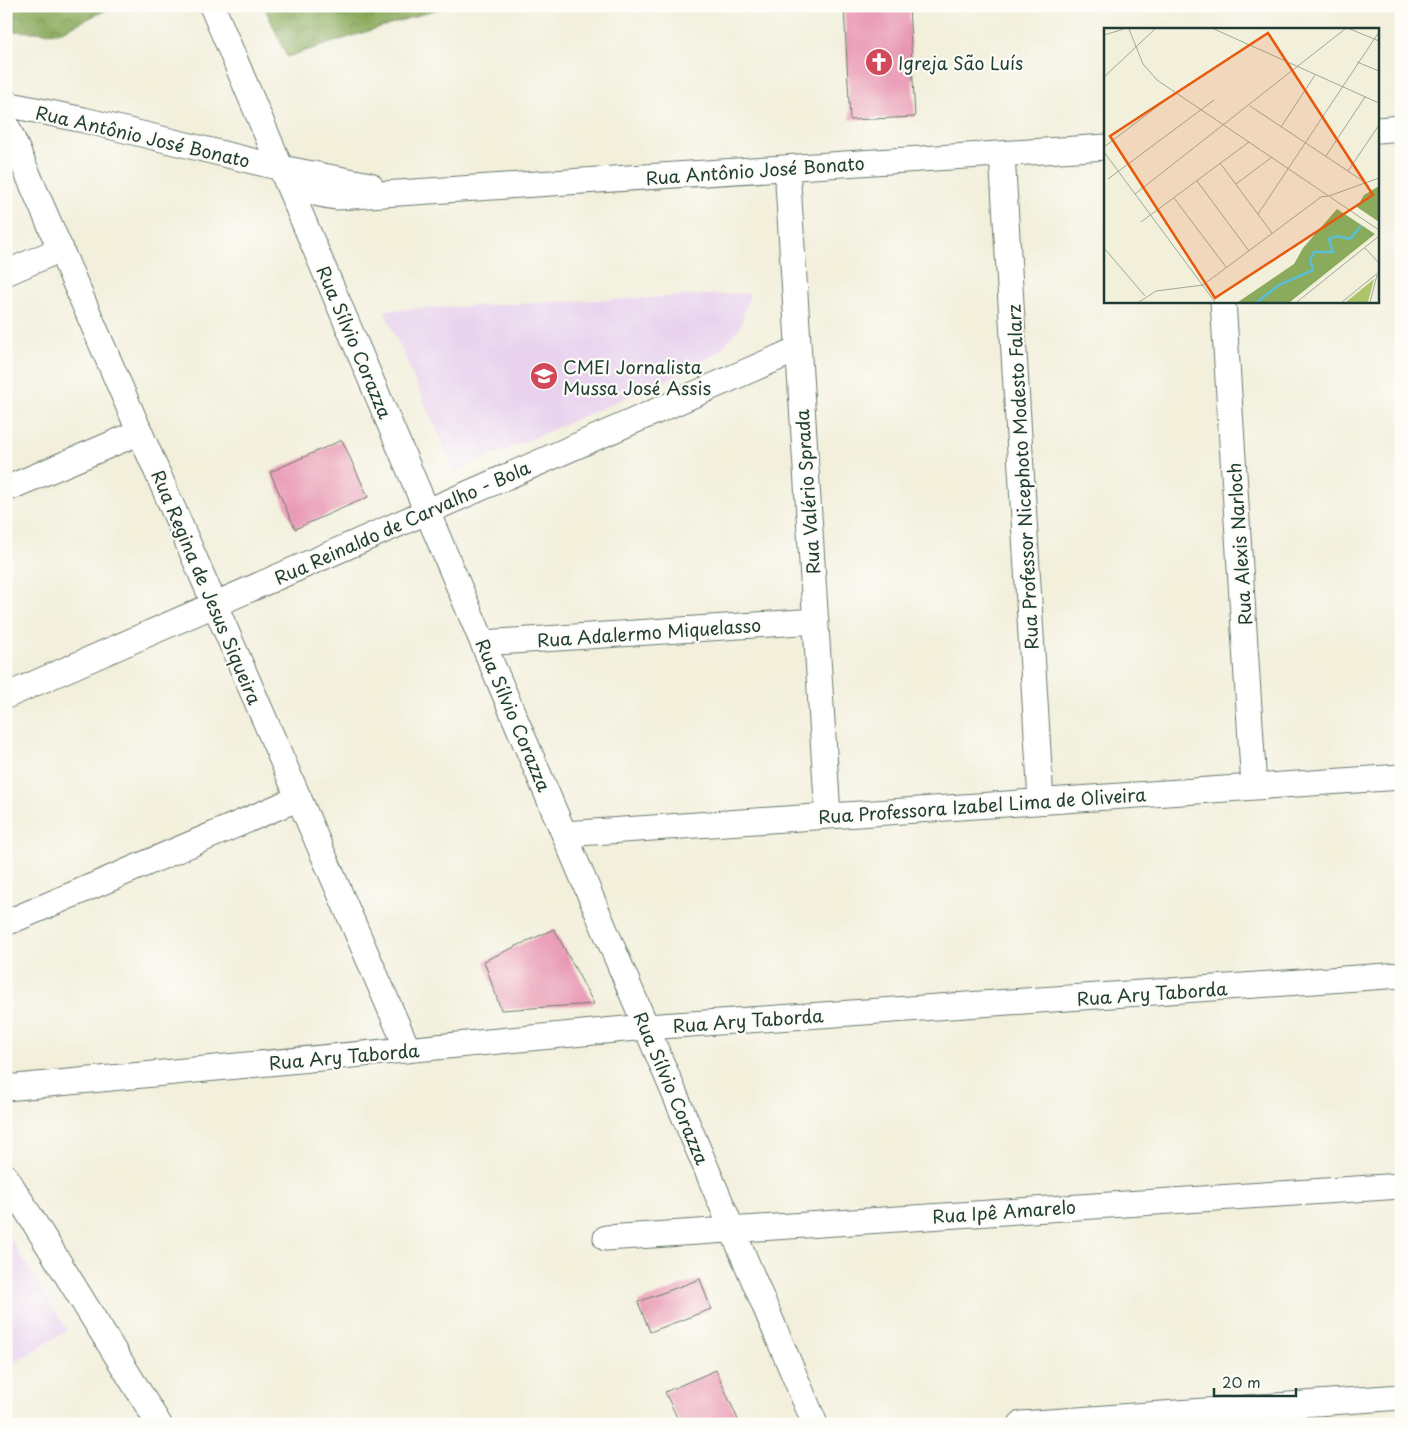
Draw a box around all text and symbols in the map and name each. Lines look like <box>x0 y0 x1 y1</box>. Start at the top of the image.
inset map <box>1104 28 1380 302</box>
church icon: Igreja São Luís <box>864 47 894 77</box>
place label: Igreja São Luís <box>898 49 1023 76</box>
street label: Rua Antônio José Bonato <box>33 98 253 174</box>
street label: Rua Antônio José Bonato <box>645 149 865 191</box>
street label: Rua Sílvio Corazza <box>311 261 400 423</box>
street label: Rua Professor Nicephoto Modesto Falarz <box>999 303 1045 650</box>
place label: CMEI Jornalista Mussa José Assis <box>563 353 711 401</box>
school or university icon: CMEI Jornalista Mussa José Assis <box>529 361 559 391</box>
street label: Rua Valério Sprada <box>788 408 826 575</box>
street label: Rua Reinaldo de Carvalho - Bola <box>270 453 535 591</box>
street label: Rua Alexis Narloch <box>1220 462 1258 626</box>
street label: Rua Regina de Jesus Siqueira <box>145 465 269 709</box>
street label: Rua Adalermo Miquelasso <box>536 611 762 653</box>
street label: Rua Sílvio Corazza <box>470 634 559 796</box>
street label: Rua Professora Izabel Lima de Oliveira <box>817 780 1147 830</box>
street label: Rua Ary Taborda <box>1076 974 1229 1012</box>
street label: Rua Ary Taborda <box>672 1001 825 1039</box>
street label: Rua Sílvio Corazza <box>628 1007 717 1169</box>
street label: Rua Ary Taborda <box>268 1036 421 1076</box>
street label: Rua Ipê Amarelo <box>931 1193 1077 1229</box>
scale bar <box>1214 1365 1297 1397</box>
text: 20 m <box>1222 1370 1261 1393</box>

